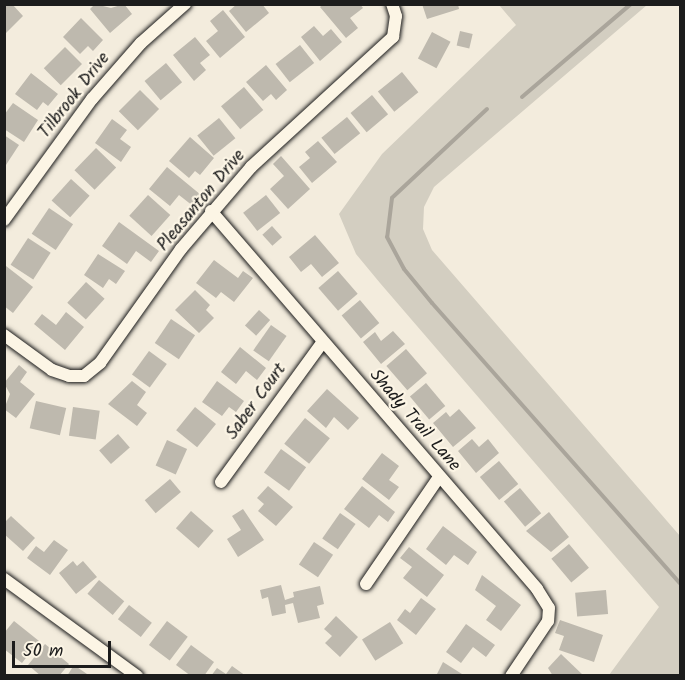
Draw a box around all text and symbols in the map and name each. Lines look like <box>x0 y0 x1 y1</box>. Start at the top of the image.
street label: Tilbrook Drive <box>35 49 115 143</box>
street label: Pleasanton Drive <box>153 146 251 256</box>
street label: Saber Court <box>222 360 292 444</box>
street label: Shady Trail Lane <box>364 366 464 476</box>
scale bar <box>15 629 114 667</box>
text: 50 m <box>23 637 63 666</box>

